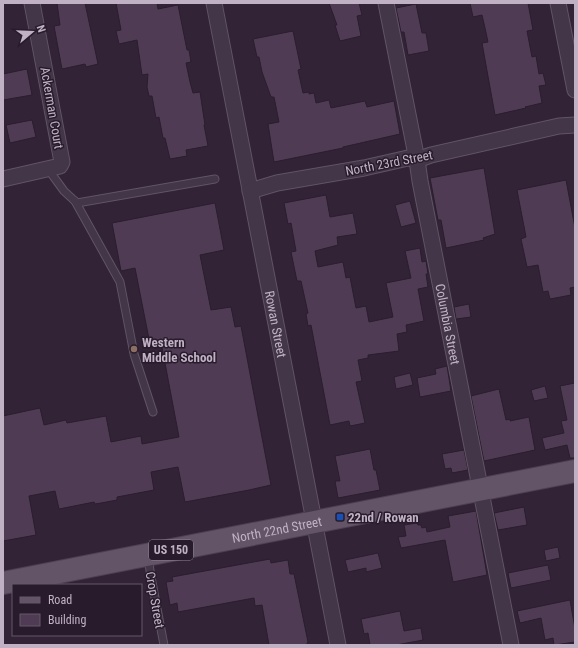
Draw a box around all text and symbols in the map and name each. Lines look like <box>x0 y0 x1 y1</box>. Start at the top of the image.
north arrow <box>12 12 52 52</box>
text: N <box>34 24 48 34</box>
street label: Ackerman Court <box>37 66 67 150</box>
street label: North 23rd Street <box>344 147 434 179</box>
street label: Columbia Street <box>433 282 463 366</box>
street label: Rowan Street <box>262 289 290 359</box>
place label: Western Middle School <box>142 335 216 365</box>
marker: Western Middle School <box>129 344 139 354</box>
place label: 22nd / Rowan <box>348 510 419 525</box>
marker: 22nd / Rowan <box>335 512 345 522</box>
street label: North 22nd Street <box>231 513 323 545</box>
road number: US 150 <box>149 540 193 560</box>
street label: Crop Street <box>143 570 167 630</box>
legend <box>12 584 142 636</box>
text: Road <box>48 593 72 607</box>
text: Building <box>48 613 86 627</box>

